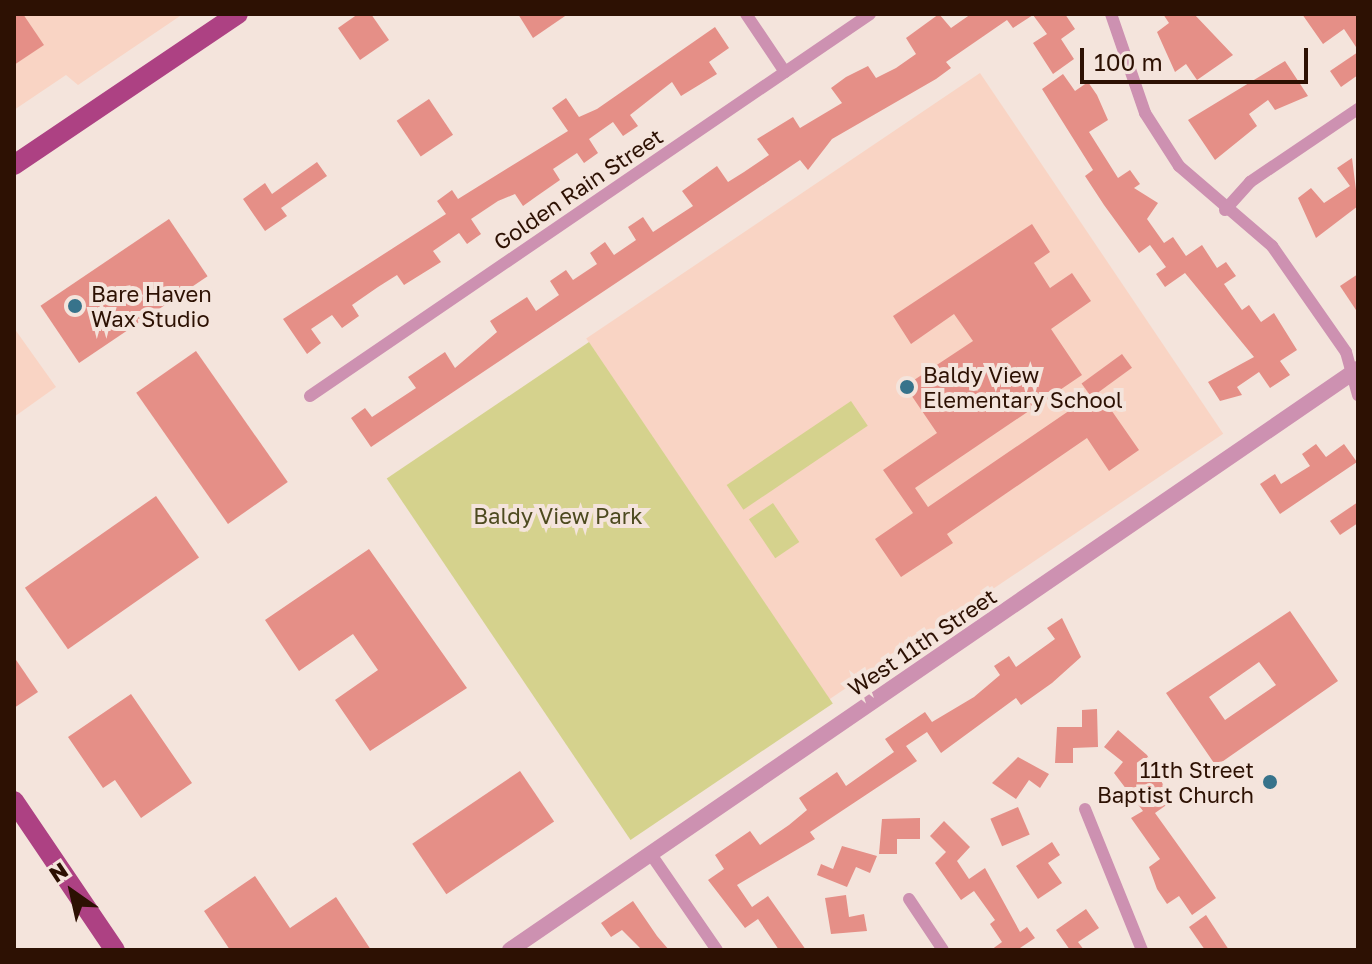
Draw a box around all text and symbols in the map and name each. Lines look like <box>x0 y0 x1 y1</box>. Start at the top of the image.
scale bar <box>1084 32 1312 82</box>
text: 100 m <box>1094 47 1163 76</box>
street label: Golden Rain Street <box>489 123 667 255</box>
place label: Bare Haven Wax Studio <box>91 280 212 332</box>
marker: Bare Haven Wax Studio <box>66 297 84 315</box>
place label: Baldy View Elementary School <box>923 361 1123 412</box>
marker: Baldy View Elementary School <box>898 378 916 396</box>
park label: Baldy View Park <box>473 503 643 529</box>
street label: West 11th Street <box>843 583 1001 701</box>
place label: 11th Street Baptist Church <box>1097 756 1254 808</box>
marker: 11th Street Baptist Church <box>1261 773 1279 791</box>
north arrow <box>32 852 112 932</box>
text: N <box>44 856 73 888</box>

